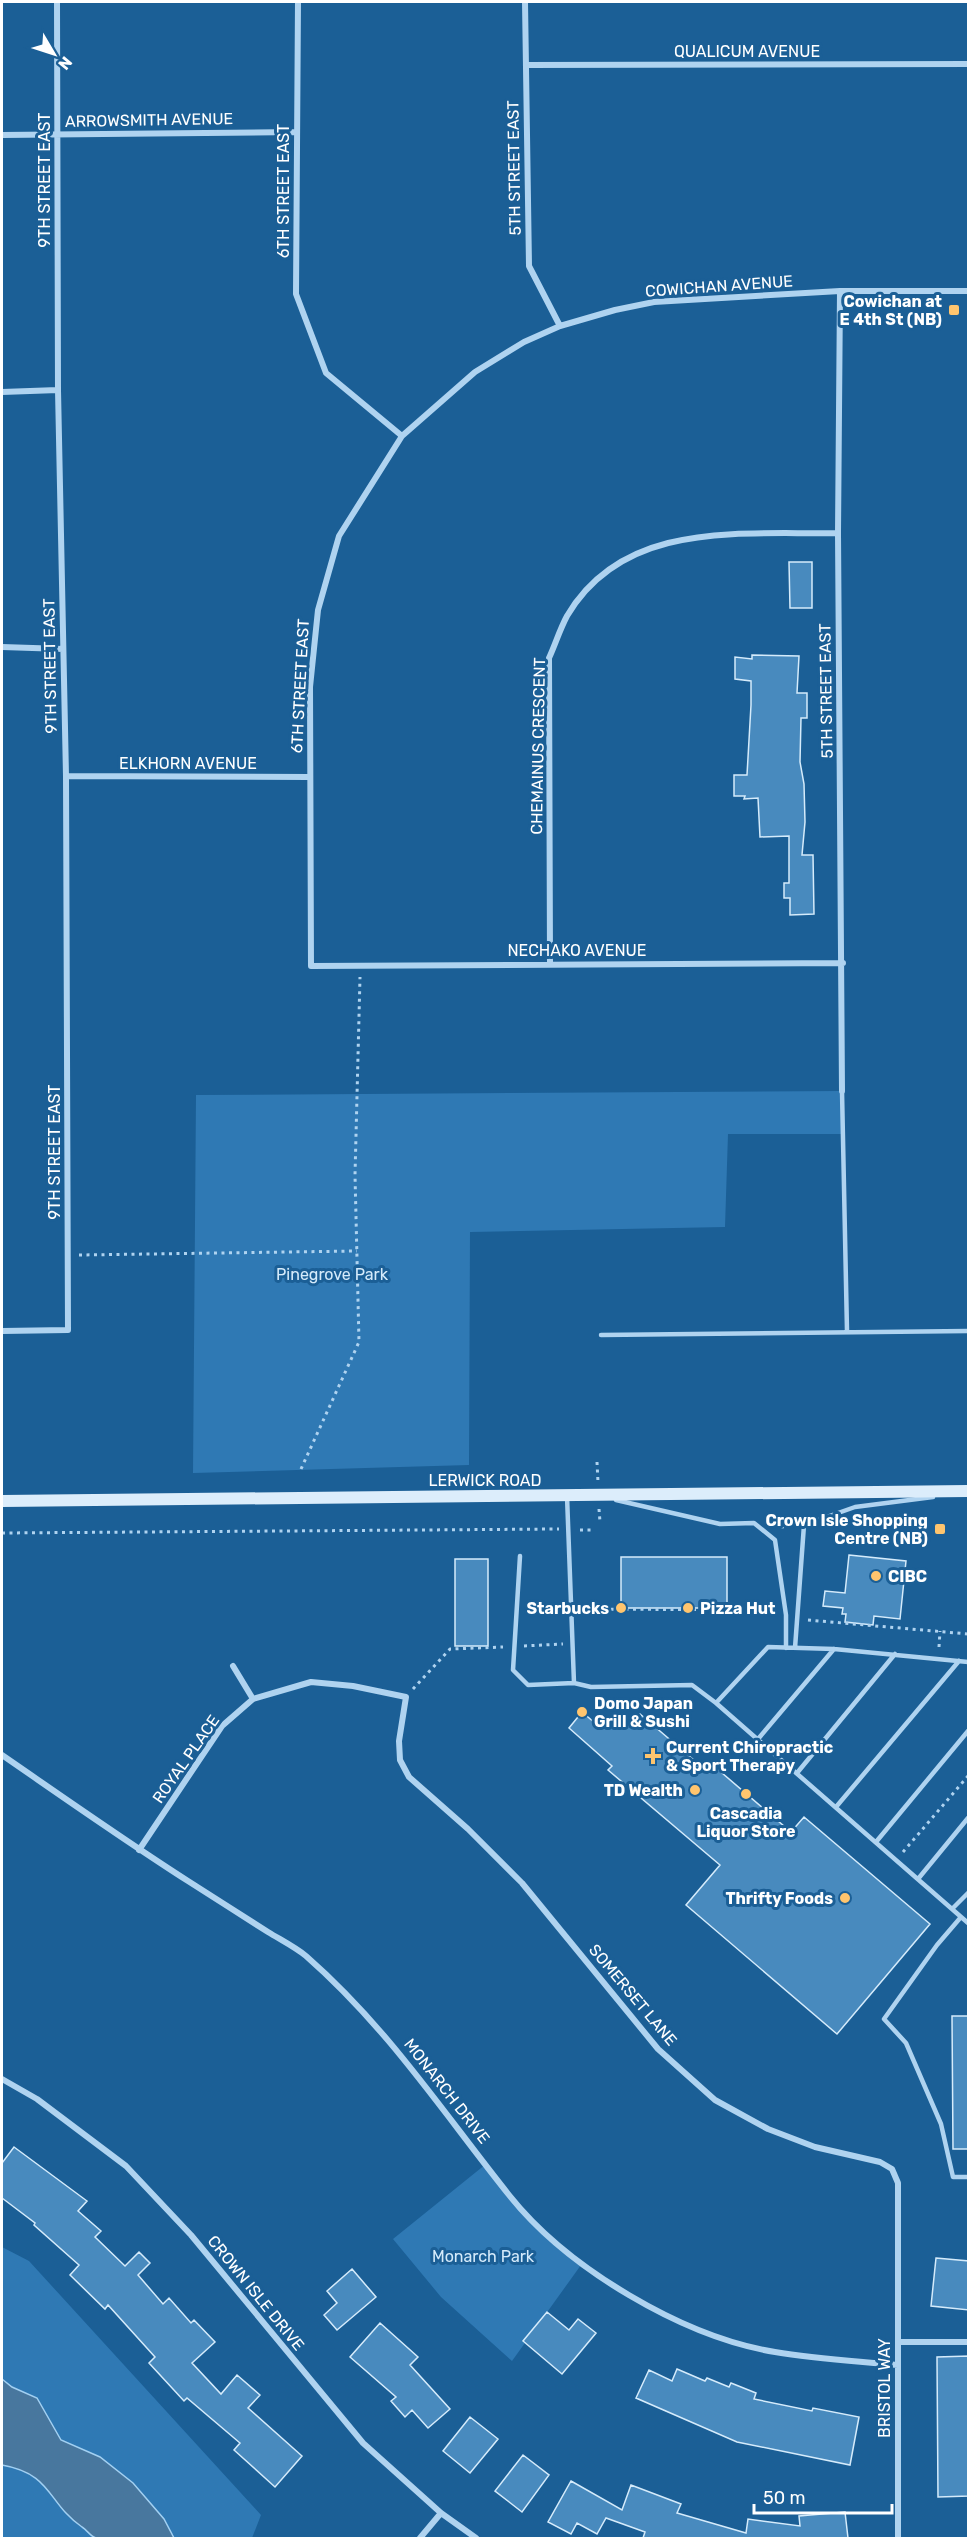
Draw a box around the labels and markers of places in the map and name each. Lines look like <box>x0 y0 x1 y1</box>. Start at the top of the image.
place label: Cowichan at E 4th St (NB) <box>840 292 943 329</box>
marker: Cowichan at E 4th St (NB) <box>947 303 961 317</box>
place label: Crown Isle Shopping Centre (NB) <box>765 1511 928 1548</box>
marker: Crown Isle Shopping Centre (NB) <box>933 1522 947 1536</box>
place label: CIBC <box>888 1567 927 1586</box>
marker: CIBC <box>869 1569 883 1583</box>
place label: Starbucks <box>526 1599 609 1618</box>
place label: Pizza Hut <box>700 1599 776 1618</box>
marker: Starbucks <box>614 1601 628 1615</box>
marker: Pizza Hut <box>681 1601 695 1615</box>
place label: Domo Japan Grill & Sushi <box>594 1694 693 1731</box>
marker: Domo Japan Grill & Sushi <box>575 1705 589 1719</box>
place label: Current Chiropractic & Sport Therapy <box>666 1738 833 1775</box>
marker: Current Chiropractic & Sport Therapy <box>644 1747 662 1765</box>
place label: TD Wealth <box>604 1781 683 1800</box>
marker: TD Wealth <box>688 1783 702 1797</box>
marker: Cascadia Liquor Store <box>739 1787 753 1801</box>
place label: Cascadia Liquor Store <box>696 1804 796 1841</box>
place label: Thrifty Foods <box>726 1889 833 1908</box>
marker: Thrifty Foods <box>838 1891 852 1905</box>

